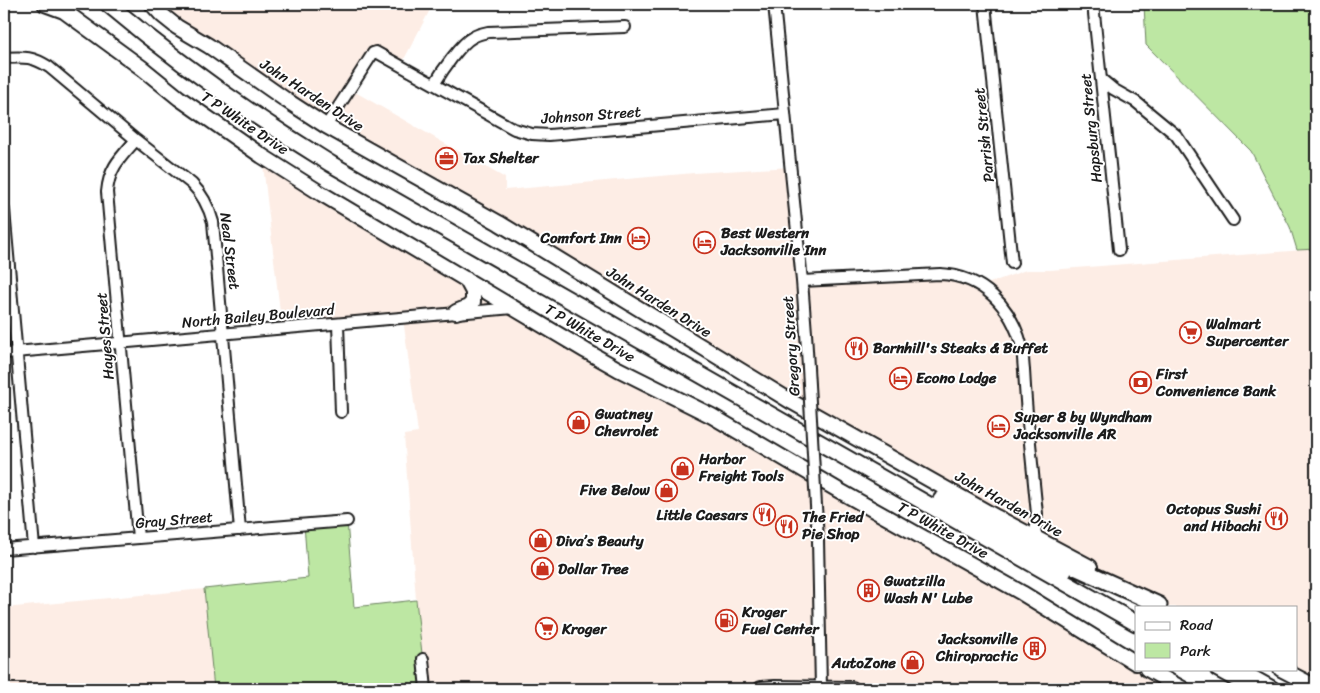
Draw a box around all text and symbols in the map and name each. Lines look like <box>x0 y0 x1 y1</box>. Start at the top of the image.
street label: John Harden Drive <box>254 51 370 139</box>
street label: Hapsburg Street <box>1072 71 1110 184</box>
street label: T P White Drive <box>196 84 294 162</box>
street label: Parrish Street <box>966 86 1002 184</box>
street label: Johnson Street <box>539 99 642 132</box>
place label: Tax Shelter <box>463 145 540 171</box>
office icon: Tax Shelter <box>435 146 459 170</box>
street label: Neal Street <box>212 211 248 291</box>
place label: Best Western Jacksonville Inn <box>720 220 827 263</box>
place label: Comfort Inn <box>540 225 623 251</box>
hotel icon: Comfort Inn <box>626 226 650 250</box>
hotel icon: Best Western Jacksonville Inn <box>693 230 717 254</box>
street label: John Harden Drive <box>600 259 717 345</box>
street label: Hayes Street <box>88 291 122 381</box>
street label: Gregory Street <box>775 295 807 397</box>
street label: North Bailey Boulevard <box>181 296 336 336</box>
street label: T P White Drive <box>540 296 641 370</box>
place label: Walmart Supercenter <box>1205 311 1290 354</box>
supermarket icon: Walmart Supercenter <box>1178 321 1202 345</box>
place label: Barnhill's Steaks & Buffet <box>873 335 1049 361</box>
restaurant icon: Barnhill's Steaks & Buffet <box>845 336 869 360</box>
place label: First Convenience Bank <box>1155 361 1277 404</box>
place label: Econo Lodge <box>916 365 997 391</box>
hotel icon: Econo Lodge <box>888 366 912 390</box>
bank icon: First Convenience Bank <box>1128 371 1152 395</box>
place label: Gwatney Chevrolet <box>594 401 659 444</box>
place label: Super 8 by Wyndham Jacksonville AR <box>1013 404 1153 447</box>
shop icon: Gwatney Chevrolet <box>567 411 591 435</box>
hotel icon: Super 8 by Wyndham Jacksonville AR <box>986 414 1010 438</box>
place label: Harbor Freight Tools <box>698 446 784 489</box>
shop icon: Harbor Freight Tools <box>671 456 695 480</box>
street label: John Harden Drive <box>949 463 1068 545</box>
place label: Five Below <box>579 477 651 503</box>
shop icon: Five Below <box>654 478 678 502</box>
street label: T P White Drive <box>893 494 994 566</box>
place label: Octopus Sushi and Hibachi <box>1165 496 1262 539</box>
place label: Little Caesars <box>657 502 749 528</box>
restaurant icon: Little Caesars <box>752 503 776 527</box>
street label: Gray Street <box>134 504 214 536</box>
place label: The Fried Pie Shop <box>802 504 866 547</box>
restaurant icon: Octopus Sushi and Hibachi <box>1265 506 1289 530</box>
restaurant icon: The Fried Pie Shop <box>774 514 798 538</box>
place label: Diva’s Beauty <box>556 528 645 554</box>
shop icon: Diva’s Beauty <box>528 529 552 553</box>
place label: Dollar Tree <box>558 556 629 582</box>
shop icon: Dollar Tree <box>530 557 554 581</box>
place label: Gwatzilla Wash N' Lube <box>883 568 973 611</box>
building icon: Gwatzilla Wash N' Lube <box>856 578 880 602</box>
place label: Kroger Fuel Center <box>741 599 821 642</box>
legend <box>1135 606 1298 670</box>
fuel station icon: Kroger Fuel Center <box>714 609 738 633</box>
text: Road <box>1180 612 1213 638</box>
place label: Kroger <box>561 616 608 642</box>
supermarket icon: Kroger <box>534 617 558 641</box>
place label: Jacksonville Chiropractic <box>935 626 1019 669</box>
building icon: Jacksonville Chiropractic <box>1022 636 1046 660</box>
text: Park <box>1180 638 1211 664</box>
place label: AutoZone <box>831 650 896 676</box>
shop icon: AutoZone <box>900 651 924 675</box>

